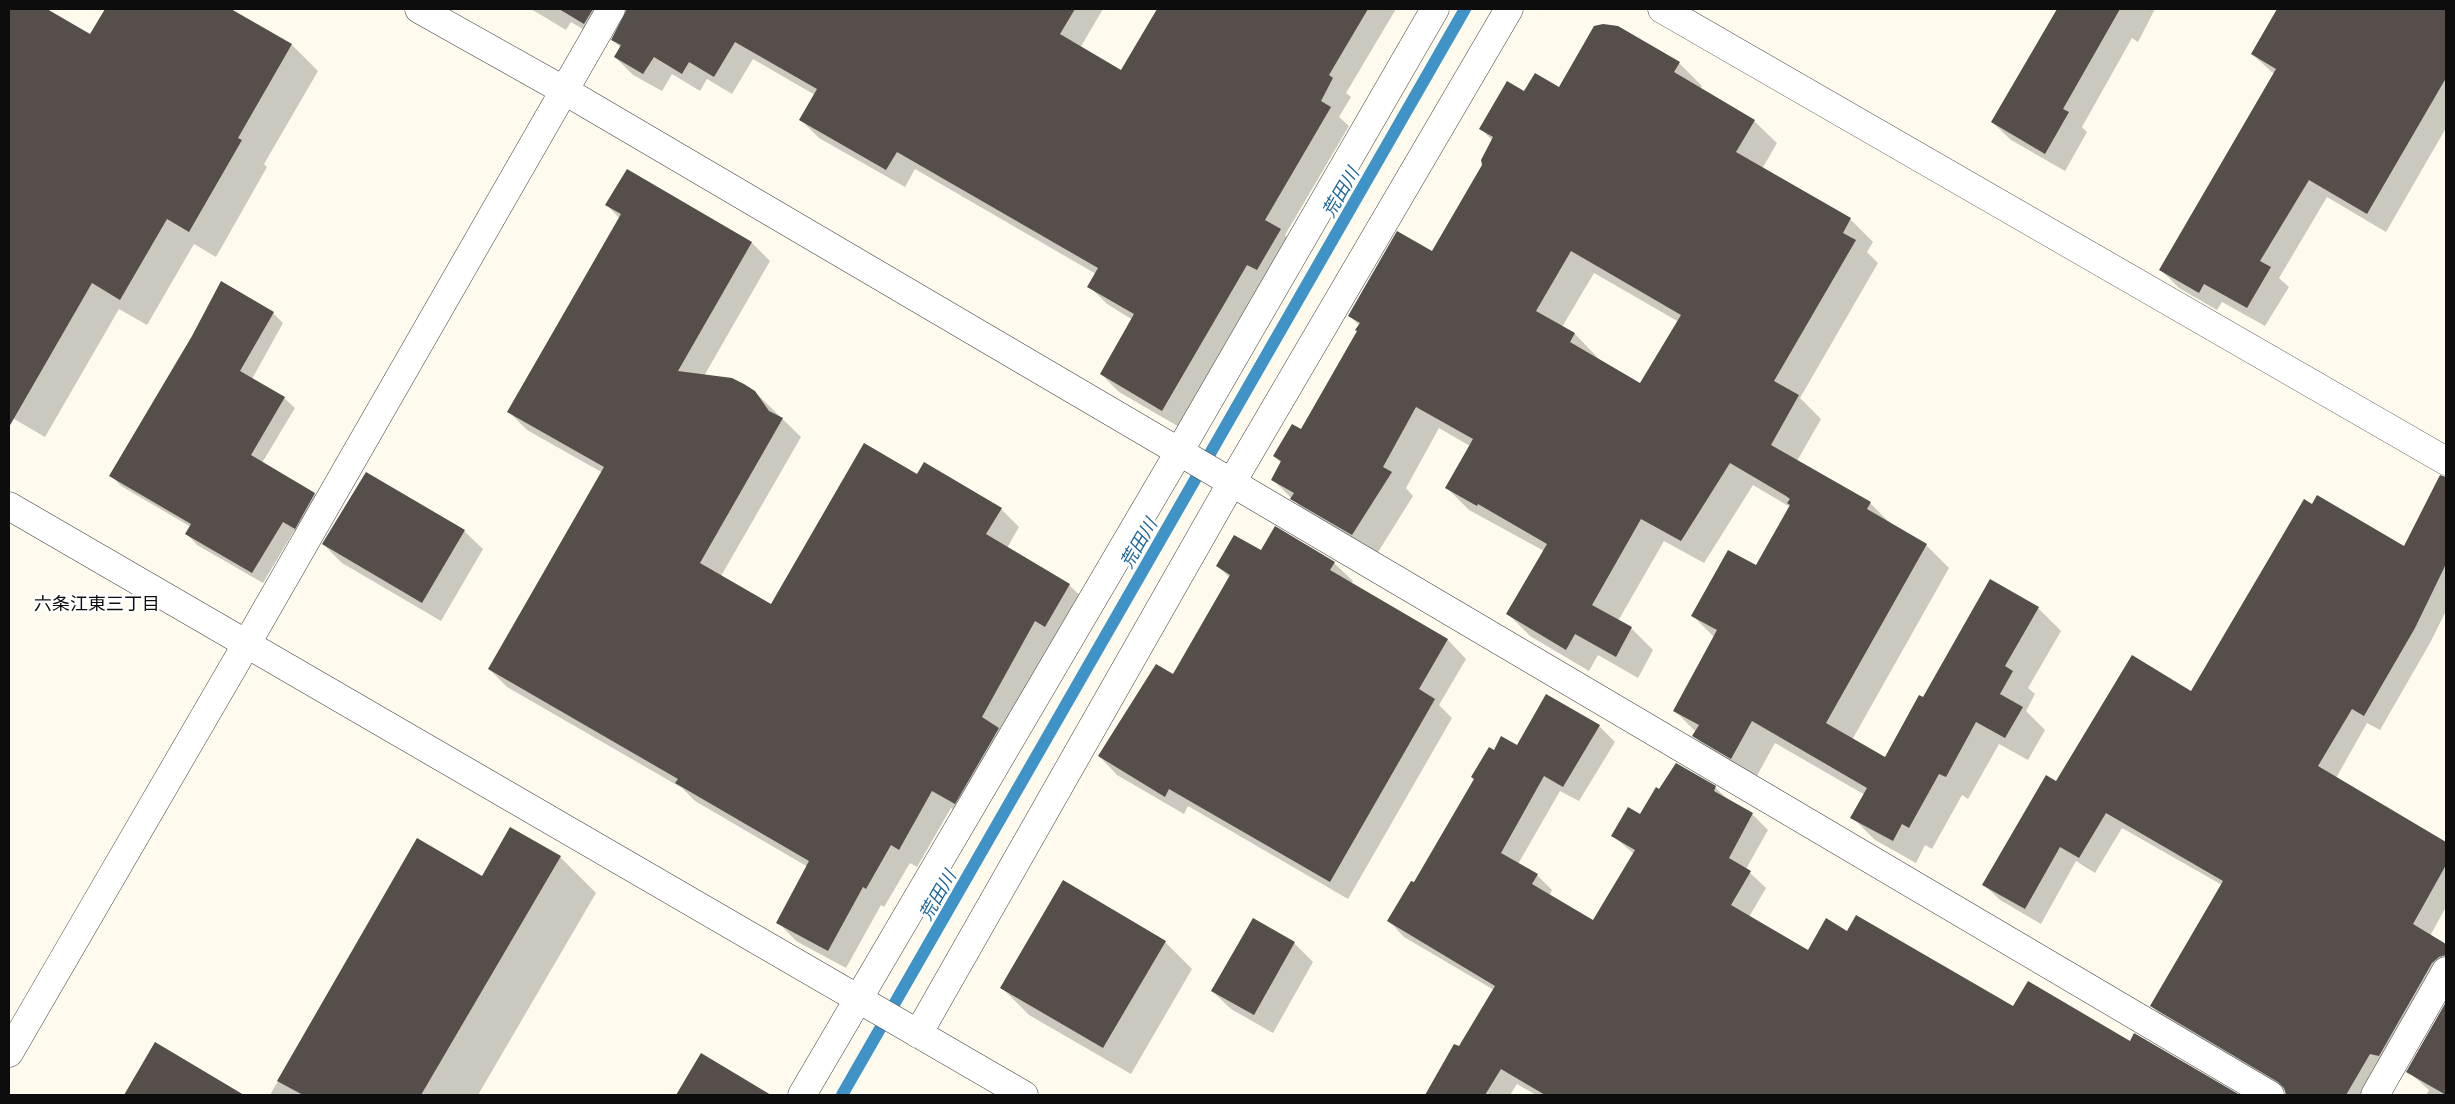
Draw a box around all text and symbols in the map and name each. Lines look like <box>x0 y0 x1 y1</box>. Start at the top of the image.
water label: 荒田川 <box>1317 163 1363 221</box>
water label: 荒田川 <box>1115 514 1161 572</box>
district label: 六条江東三丁目 <box>34 592 160 614</box>
water label: 荒田川 <box>914 866 960 924</box>

